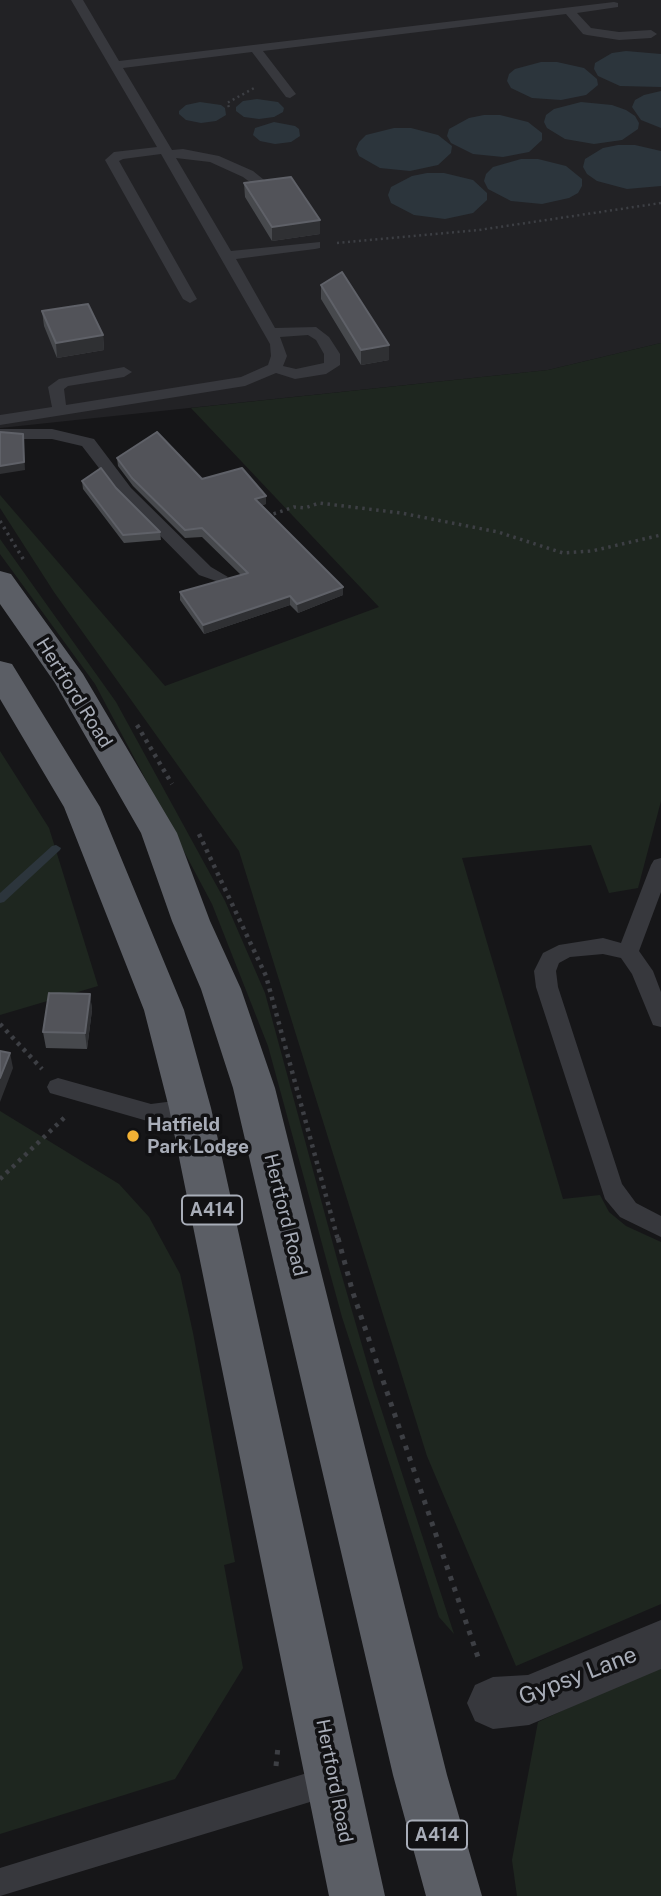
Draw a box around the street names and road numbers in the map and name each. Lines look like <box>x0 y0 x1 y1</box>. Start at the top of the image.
street label: Hertford Road <box>31 634 117 752</box>
street label: Hertford Road <box>259 1151 311 1279</box>
road number: A414 <box>182 1196 242 1224</box>
street label: Gypsy Lane <box>515 1641 641 1711</box>
street label: Hertford Road <box>311 1717 357 1845</box>
road number: A414 <box>407 1821 467 1850</box>

